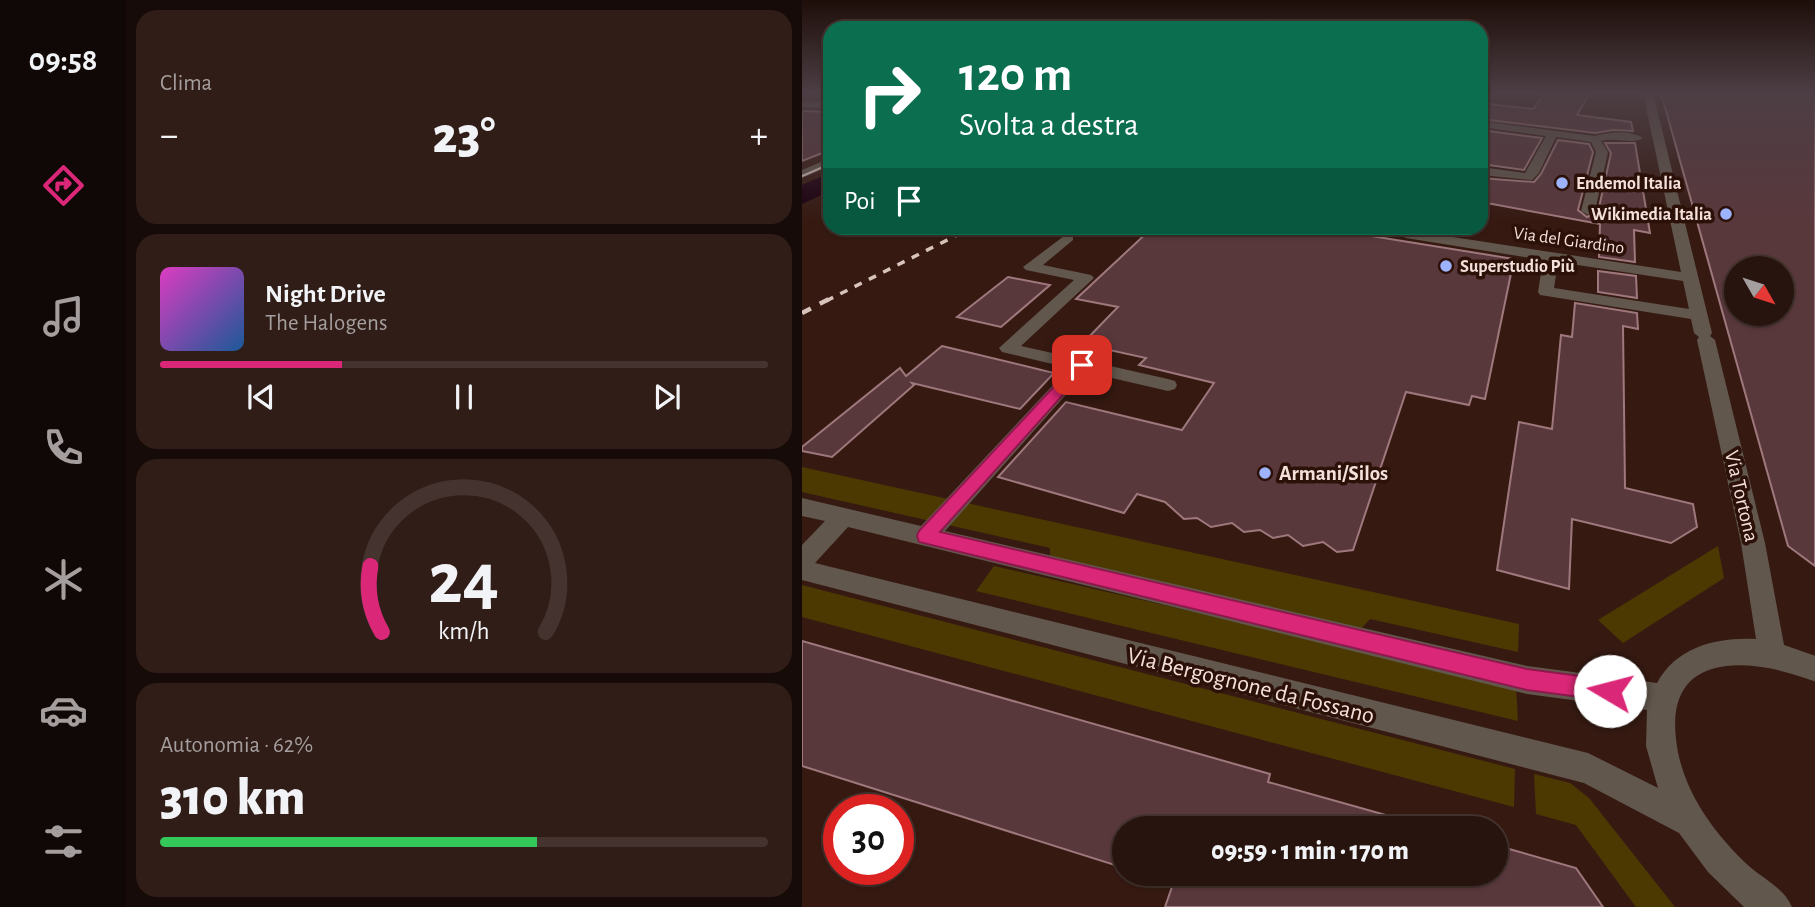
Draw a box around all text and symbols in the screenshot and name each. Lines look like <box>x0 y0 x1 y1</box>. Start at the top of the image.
text: 09:58 <box>28 44 98 76</box>
icon: right <box>844 49 935 140</box>
text: 120 m <box>959 51 1072 100</box>
text: Clima <box>160 72 212 95</box>
text: Svolta a destra <box>959 109 1139 141</box>
text: 23° <box>433 110 495 162</box>
text: − <box>160 117 178 155</box>
text: + <box>750 117 768 155</box>
icon: directions <box>39 161 88 210</box>
marker: Endemol Italia <box>1554 175 1570 191</box>
place label: Endemol Italia <box>1576 175 1682 193</box>
icon: arrive <box>890 182 928 220</box>
text: Poi <box>844 188 876 214</box>
place label: Wikimedia Italia <box>1591 206 1712 224</box>
marker: Wikimedia Italia <box>1718 206 1734 222</box>
street label: Via del Giardino <box>1512 224 1626 258</box>
north arrow <box>1724 256 1794 326</box>
map controls <box>1724 256 1794 326</box>
marker: Superstudio Più <box>1438 258 1454 274</box>
place label: Superstudio Più <box>1460 258 1575 276</box>
text: Night Drive <box>265 281 386 307</box>
icon: music <box>39 292 88 341</box>
text: The Halogens <box>265 312 387 335</box>
pin <box>1052 335 1112 395</box>
icon: arrive <box>1063 346 1101 384</box>
icon: previous <box>242 378 280 416</box>
icon: pause <box>445 378 483 416</box>
icon: next <box>648 378 686 416</box>
icon: phone <box>39 423 88 472</box>
street label: Via Tortona <box>1721 448 1762 544</box>
place label: Armani/Silos <box>1279 463 1388 484</box>
marker: Armani/Silos <box>1257 465 1273 481</box>
text: 24 <box>429 544 499 617</box>
icon: climate <box>39 555 88 604</box>
text: km/h <box>438 618 490 643</box>
street label: Via Bergognone da Fossano <box>1125 644 1377 728</box>
position arrow <box>1573 654 1647 728</box>
icon: car <box>39 686 88 735</box>
text: Autonomia · 62% <box>160 734 313 757</box>
text: 310 km <box>160 772 305 824</box>
speed limit sign: 30 <box>823 794 914 885</box>
icon: filters <box>39 817 88 866</box>
text: 09:59 · 1 min · 170 m <box>1211 838 1409 864</box>

